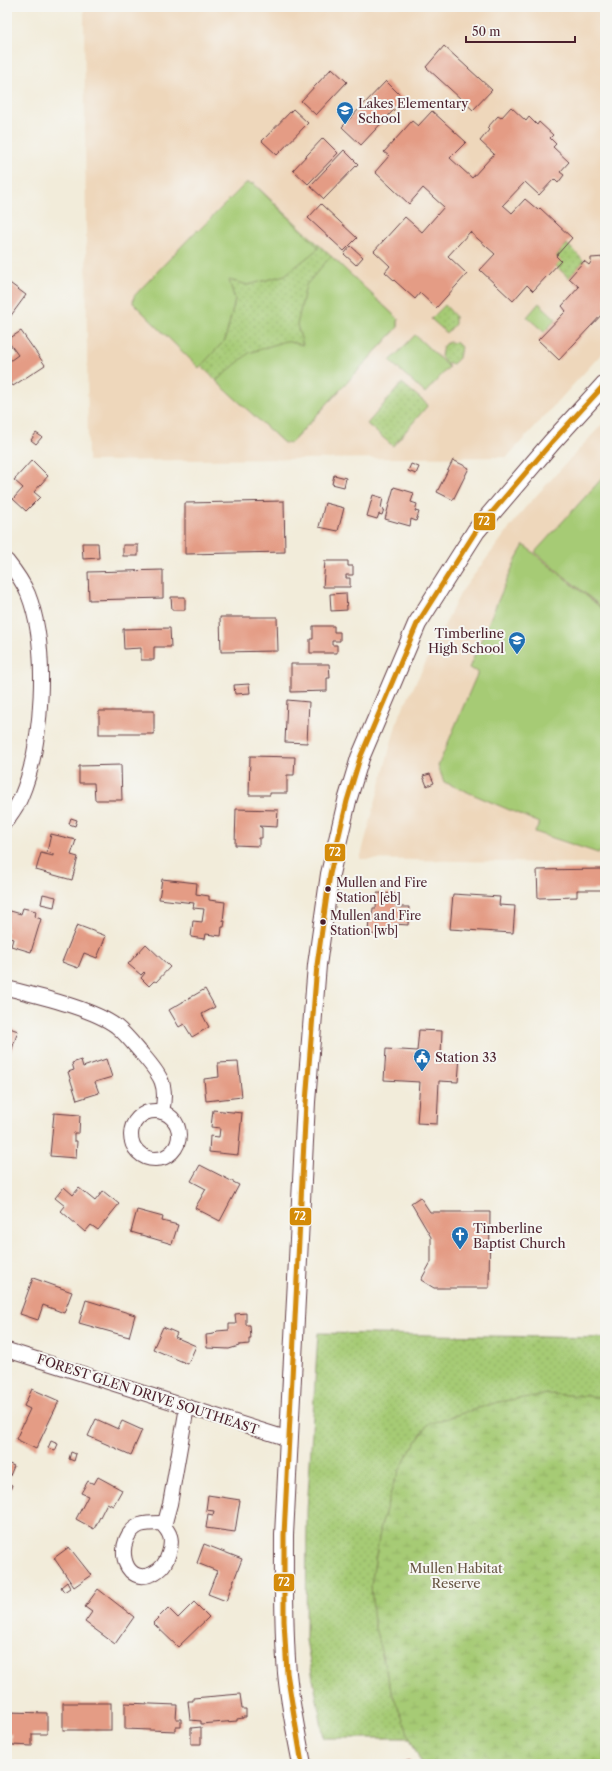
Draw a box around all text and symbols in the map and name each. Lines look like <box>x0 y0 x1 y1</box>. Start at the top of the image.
scale bar <box>466 18 575 44</box>
text: 50 m <box>472 24 501 39</box>
place label: Lakes Elementary School <box>358 95 469 126</box>
school or university icon: Lakes Elementary School <box>335 100 355 125</box>
line badge: 72 <box>473 512 496 531</box>
text: 72 <box>478 514 491 528</box>
place label: Timberline High School <box>428 625 504 656</box>
school or university icon: Timberline High School <box>507 630 527 655</box>
line badge: 72 <box>324 843 346 862</box>
text: 72 <box>329 845 342 859</box>
place label: Mullen and Fire Station [eb] <box>336 875 428 905</box>
marker: Mullen and Fire Station [eb] <box>323 884 333 894</box>
place label: Mullen and Fire Station [wb] <box>330 908 422 938</box>
marker: Mullen and Fire Station [wb] <box>318 917 328 927</box>
public building icon: Station 33 <box>412 1047 432 1072</box>
place label: Station 33 <box>435 1049 497 1065</box>
line badge: 72 <box>289 1207 312 1226</box>
text: 72 <box>294 1209 307 1223</box>
place label: Timberline Baptist Church <box>473 1220 566 1251</box>
church icon: Timberline Baptist Church <box>450 1225 470 1250</box>
street label: FOREST GLEN DRIVE SOUTHEAST <box>35 1350 261 1438</box>
park label: Mullen Habitat Reserve <box>409 1560 503 1591</box>
line badge: 72 <box>273 1573 295 1592</box>
text: 72 <box>278 1575 291 1589</box>

